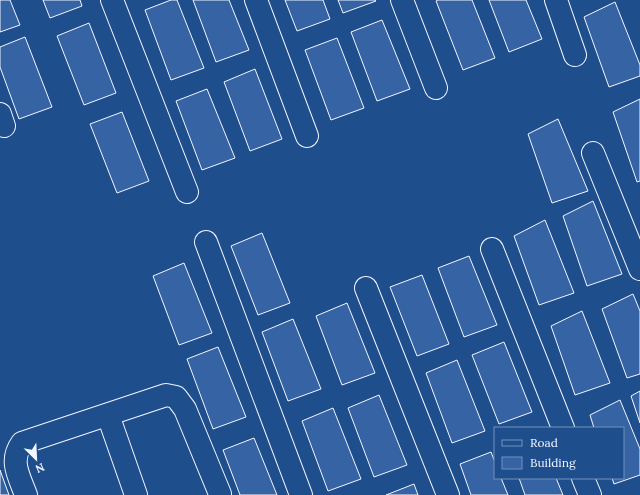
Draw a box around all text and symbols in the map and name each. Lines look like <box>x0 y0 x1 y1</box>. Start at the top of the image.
legend <box>494 427 624 479</box>
text: Road <box>530 435 558 450</box>
north arrow <box>16 439 56 479</box>
text: Building <box>530 455 576 470</box>
text: N <box>33 460 47 476</box>

